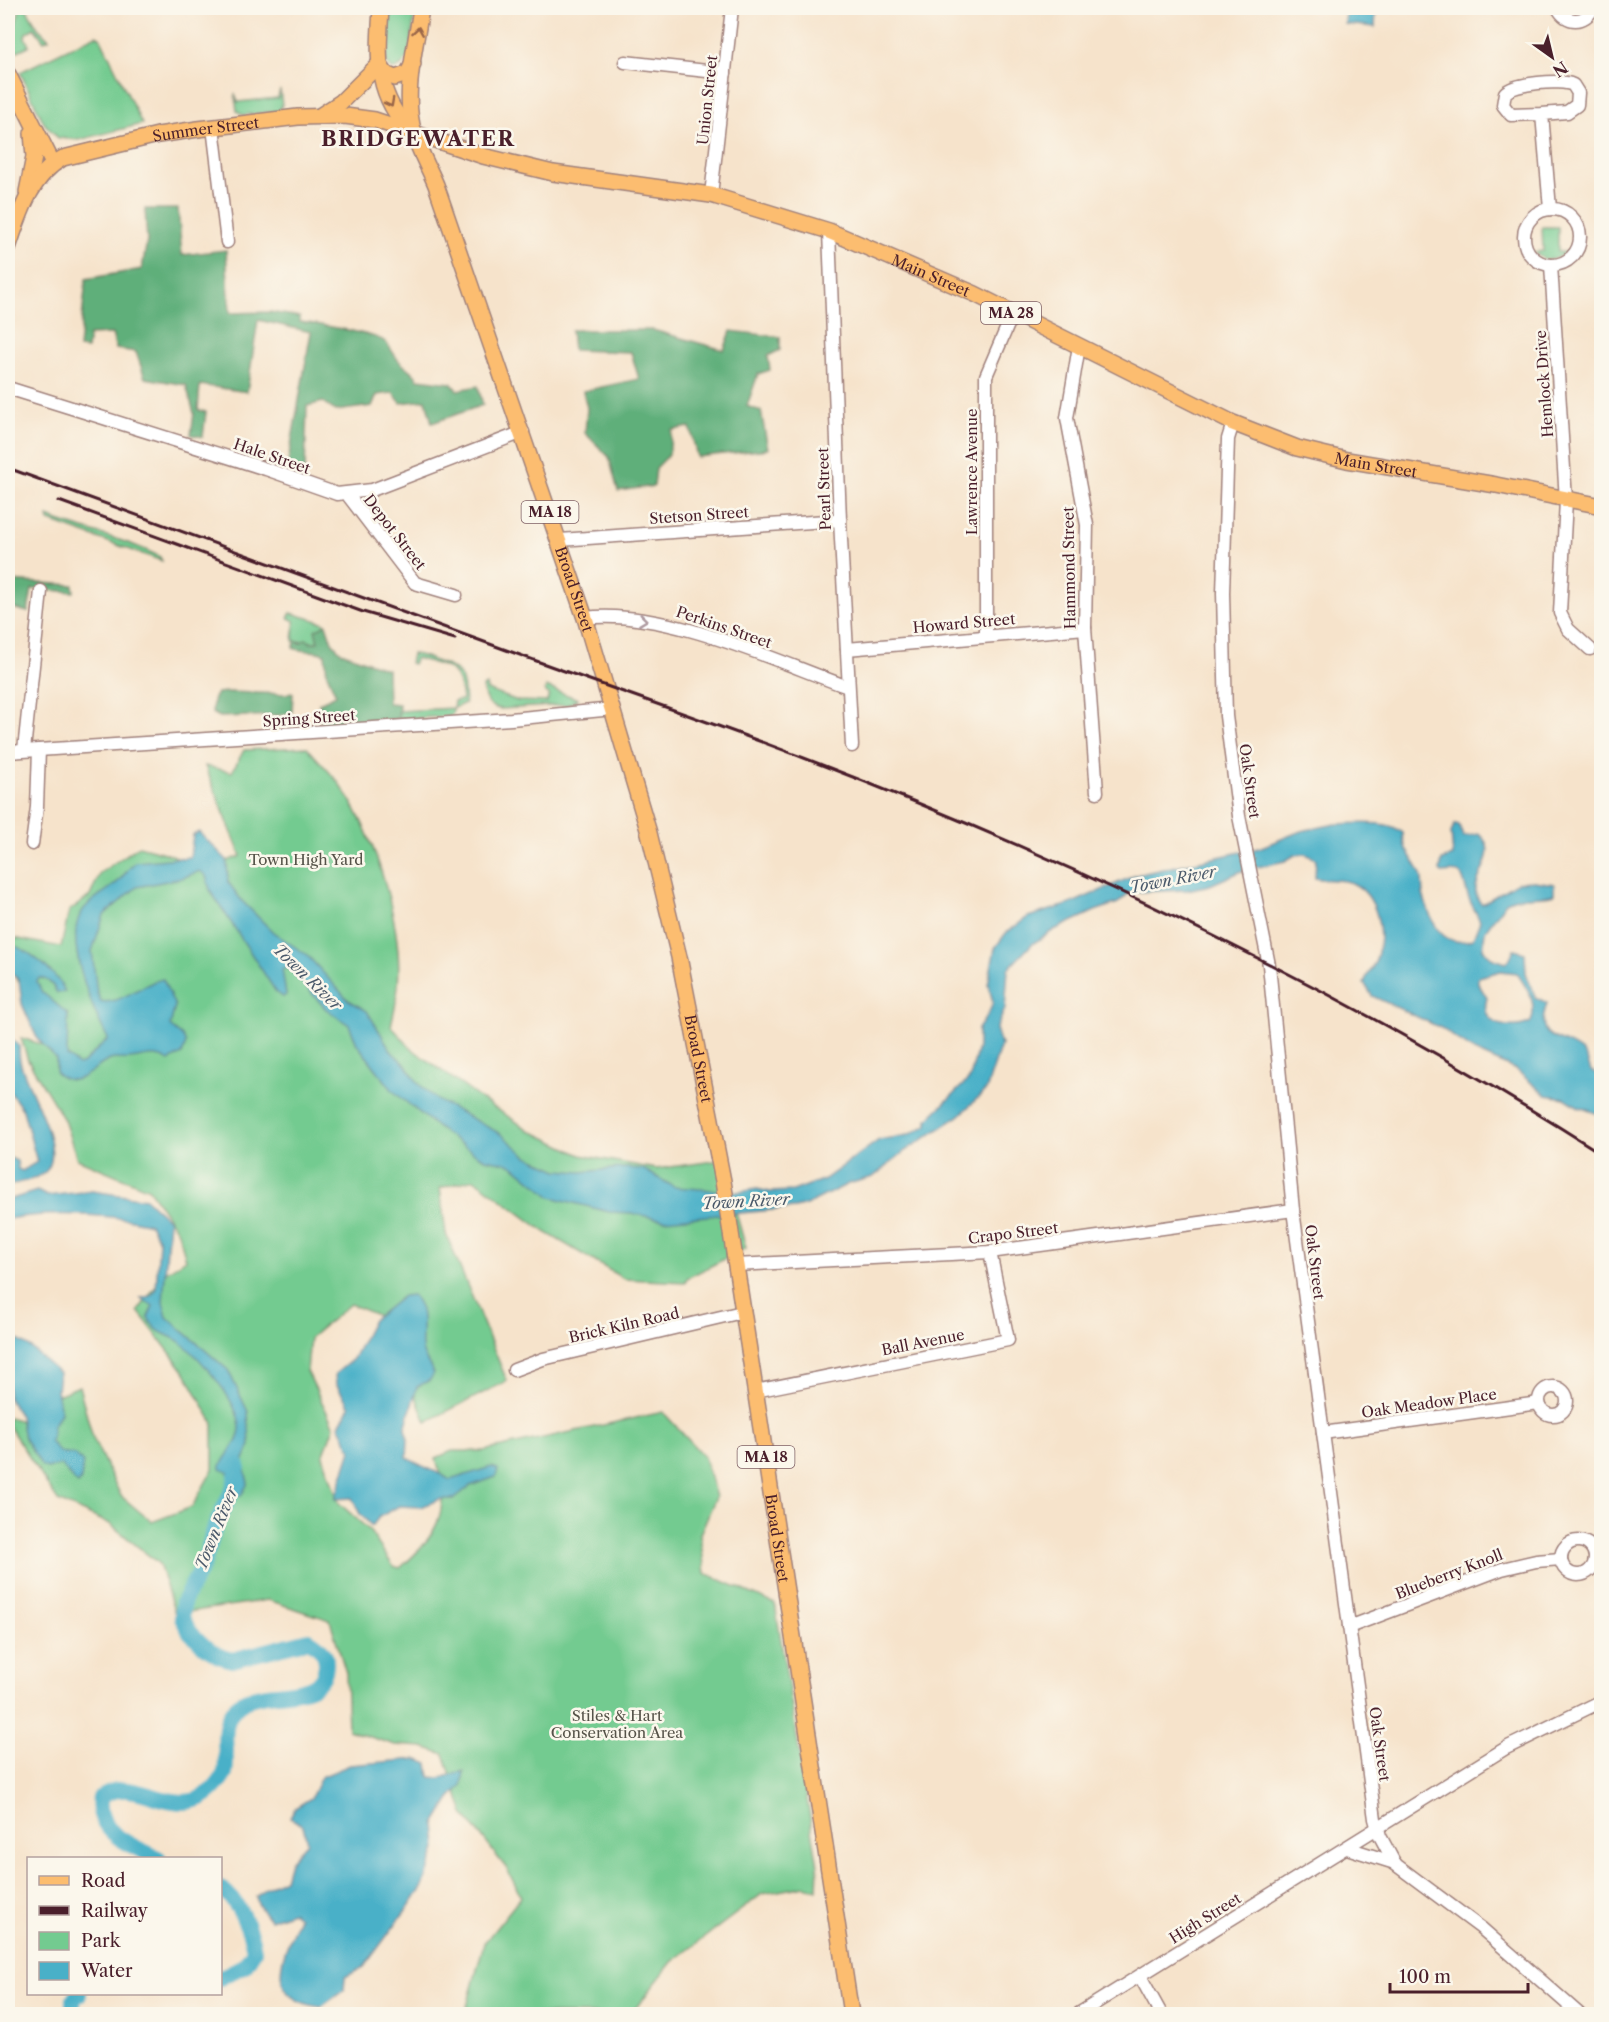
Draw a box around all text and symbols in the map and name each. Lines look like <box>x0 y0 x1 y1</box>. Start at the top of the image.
one-way arrow <box>411 27 423 36</box>
north arrow <box>1522 27 1582 87</box>
street label: Union Street <box>693 53 721 146</box>
text: N <box>1549 57 1572 82</box>
one-way arrow <box>383 96 394 107</box>
street label: Summer Street <box>150 112 261 146</box>
district label: BRIDGEWATER <box>321 126 515 151</box>
street label: Main Street <box>889 250 974 300</box>
road number: MA 28 <box>981 302 1041 324</box>
street label: Hemlock Drive <box>1531 330 1557 438</box>
street label: Lawrence Avenue <box>962 409 981 535</box>
street label: Hale Street <box>231 434 314 478</box>
street label: Pearl Street <box>813 446 835 531</box>
street label: Main Street <box>1333 448 1419 481</box>
street label: Depot Street <box>360 490 431 574</box>
road number: MA 18 <box>522 501 578 523</box>
street label: Stetson Street <box>649 502 750 528</box>
street label: Hammond Street <box>1058 506 1080 630</box>
street label: Broad Street <box>551 544 598 635</box>
street label: Perkins Street <box>674 602 775 652</box>
street label: Howard Street <box>912 609 1017 637</box>
one-way arrow <box>639 613 648 626</box>
street label: Spring Street <box>262 705 357 731</box>
street label: Oak Street <box>1235 742 1265 820</box>
park label: Town High Yard <box>249 850 363 869</box>
water label: Town River <box>1128 861 1219 897</box>
water label: Town River <box>270 939 348 1016</box>
street label: Broad Street <box>681 1013 717 1105</box>
water label: Town River <box>702 1189 792 1213</box>
street label: Crapo Street <box>967 1218 1060 1248</box>
street label: Oak Street <box>1301 1223 1329 1301</box>
street label: Brick Kiln Road <box>567 1303 681 1347</box>
street label: Ball Avenue <box>880 1325 966 1359</box>
street label: Oak Meadow Place <box>1360 1384 1498 1422</box>
road number: MA 18 <box>738 1446 795 1468</box>
water label: Town River <box>190 1482 242 1572</box>
street label: Broad Street <box>762 1492 794 1584</box>
street label: Blueberry Knoll <box>1393 1545 1506 1603</box>
street label: Oak Street <box>1365 1705 1395 1783</box>
park label: Stiles & Hart Conservation Area <box>551 1706 683 1742</box>
legend <box>27 1857 222 1995</box>
text: Road <box>81 1870 126 1892</box>
street label: High Street <box>1166 1888 1245 1948</box>
text: Railway <box>81 1900 149 1922</box>
text: Park <box>81 1930 122 1952</box>
scale bar <box>1390 1956 1528 1994</box>
text: Water <box>80 1960 133 1982</box>
text: 100 m <box>1399 1966 1451 1988</box>

